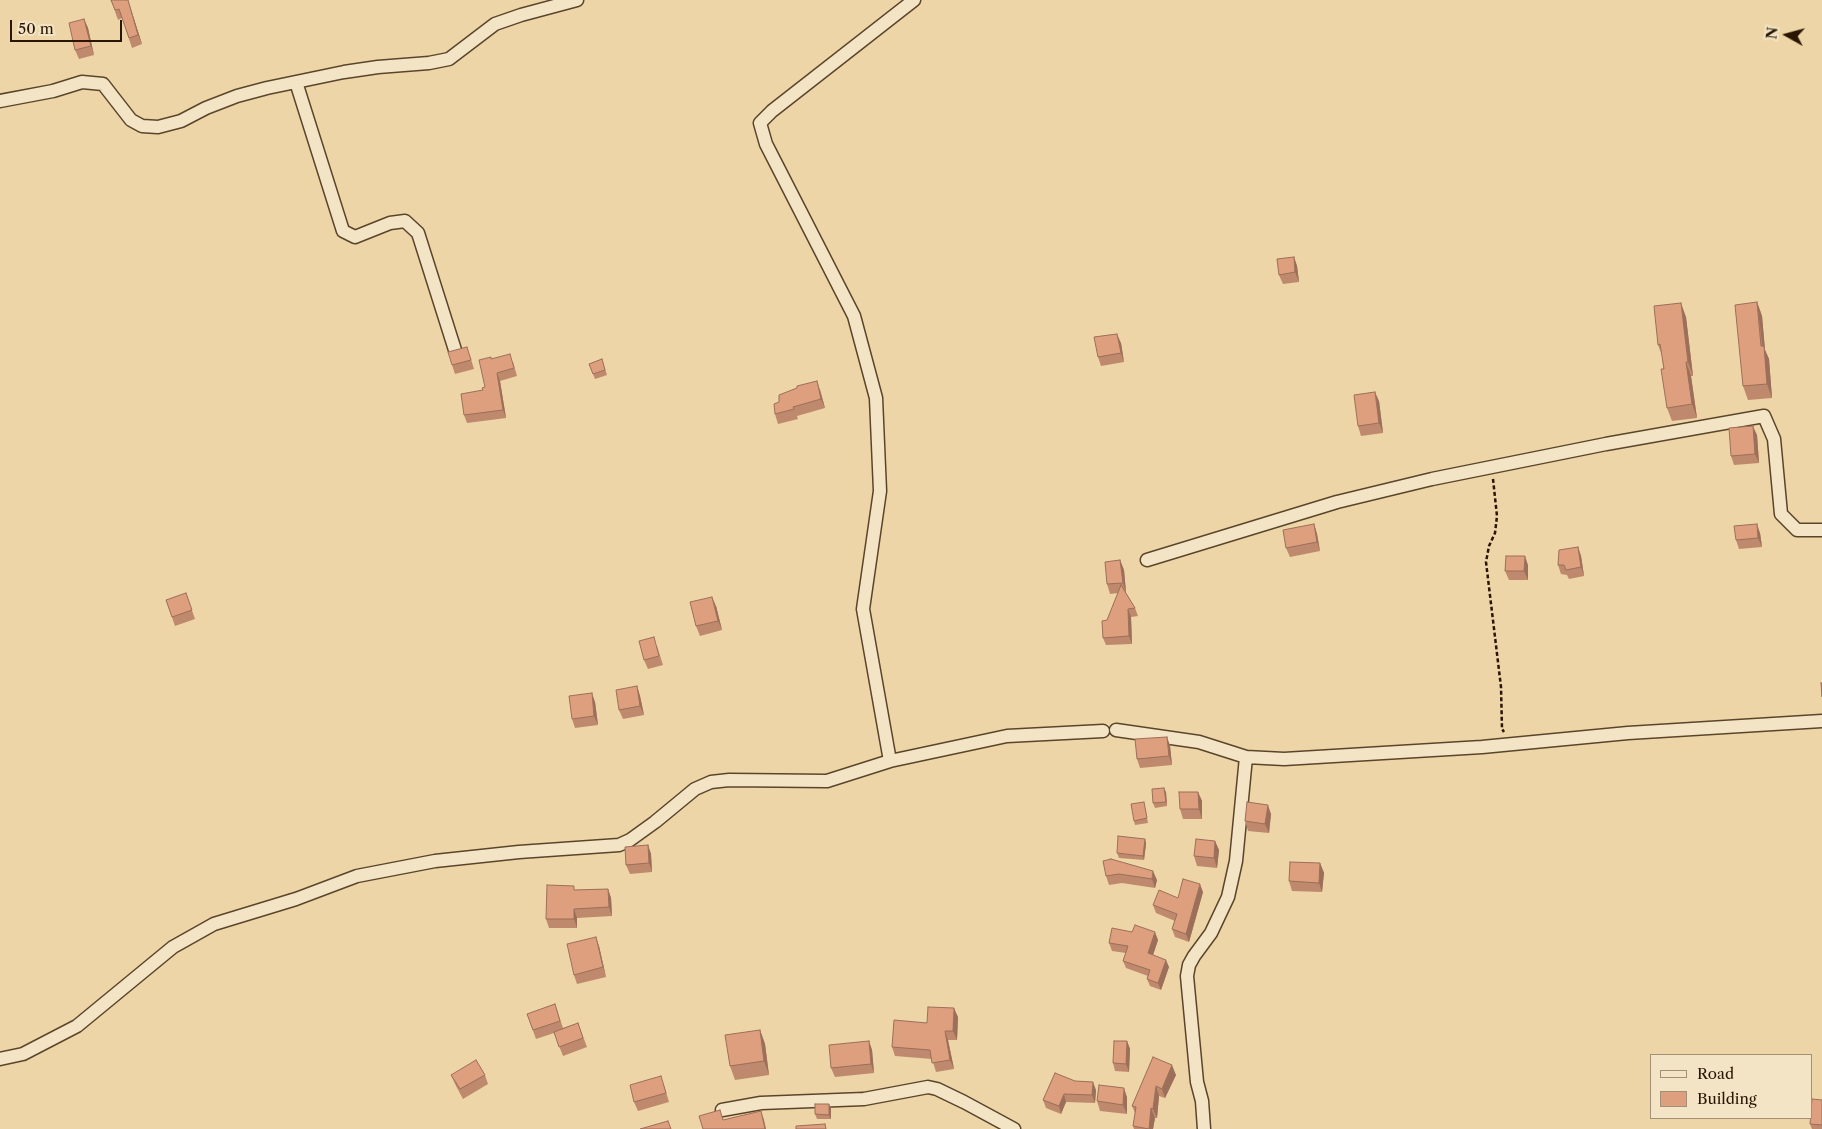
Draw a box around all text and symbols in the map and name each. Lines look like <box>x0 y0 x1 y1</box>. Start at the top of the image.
scale bar <box>12 10 125 42</box>
north arrow <box>1762 10 1812 60</box>
text: 50 m <box>18 19 54 38</box>
text: N <box>1762 26 1782 40</box>
legend <box>1650 1054 1812 1119</box>
text: Road <box>1697 1064 1734 1083</box>
text: Building <box>1697 1089 1757 1108</box>

